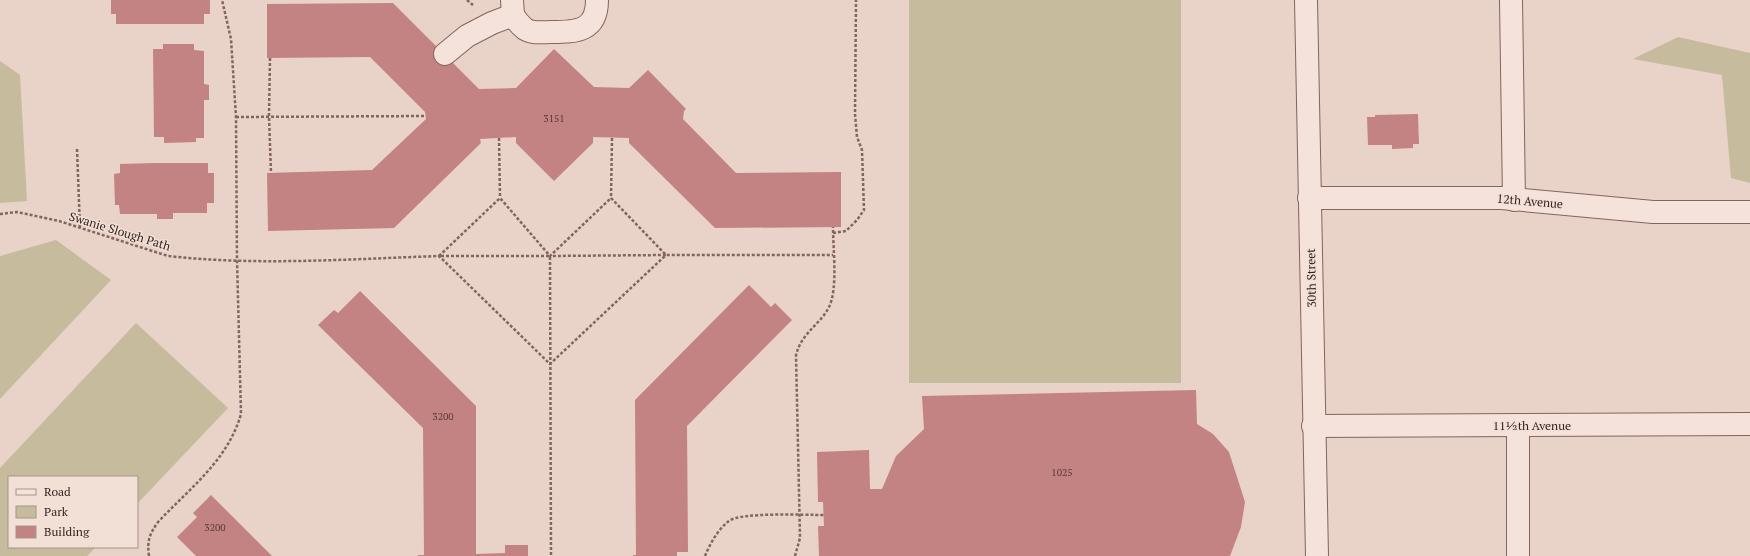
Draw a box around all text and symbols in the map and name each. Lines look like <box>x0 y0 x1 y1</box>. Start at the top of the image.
house number: 3151 <box>543 112 565 125</box>
street label: 12th Avenue <box>1496 191 1564 211</box>
street label: Swanie Slough Path <box>67 208 173 254</box>
street label: 30th Street <box>1303 248 1319 308</box>
house number: 3200 <box>432 410 454 423</box>
street label: 11½th Avenue <box>1493 418 1571 433</box>
house number: 1025 <box>1051 466 1073 479</box>
legend <box>8 476 138 548</box>
text: Road <box>44 484 71 499</box>
text: Park <box>44 504 69 519</box>
house number: 3200 <box>204 521 226 534</box>
text: Building <box>44 524 90 539</box>

